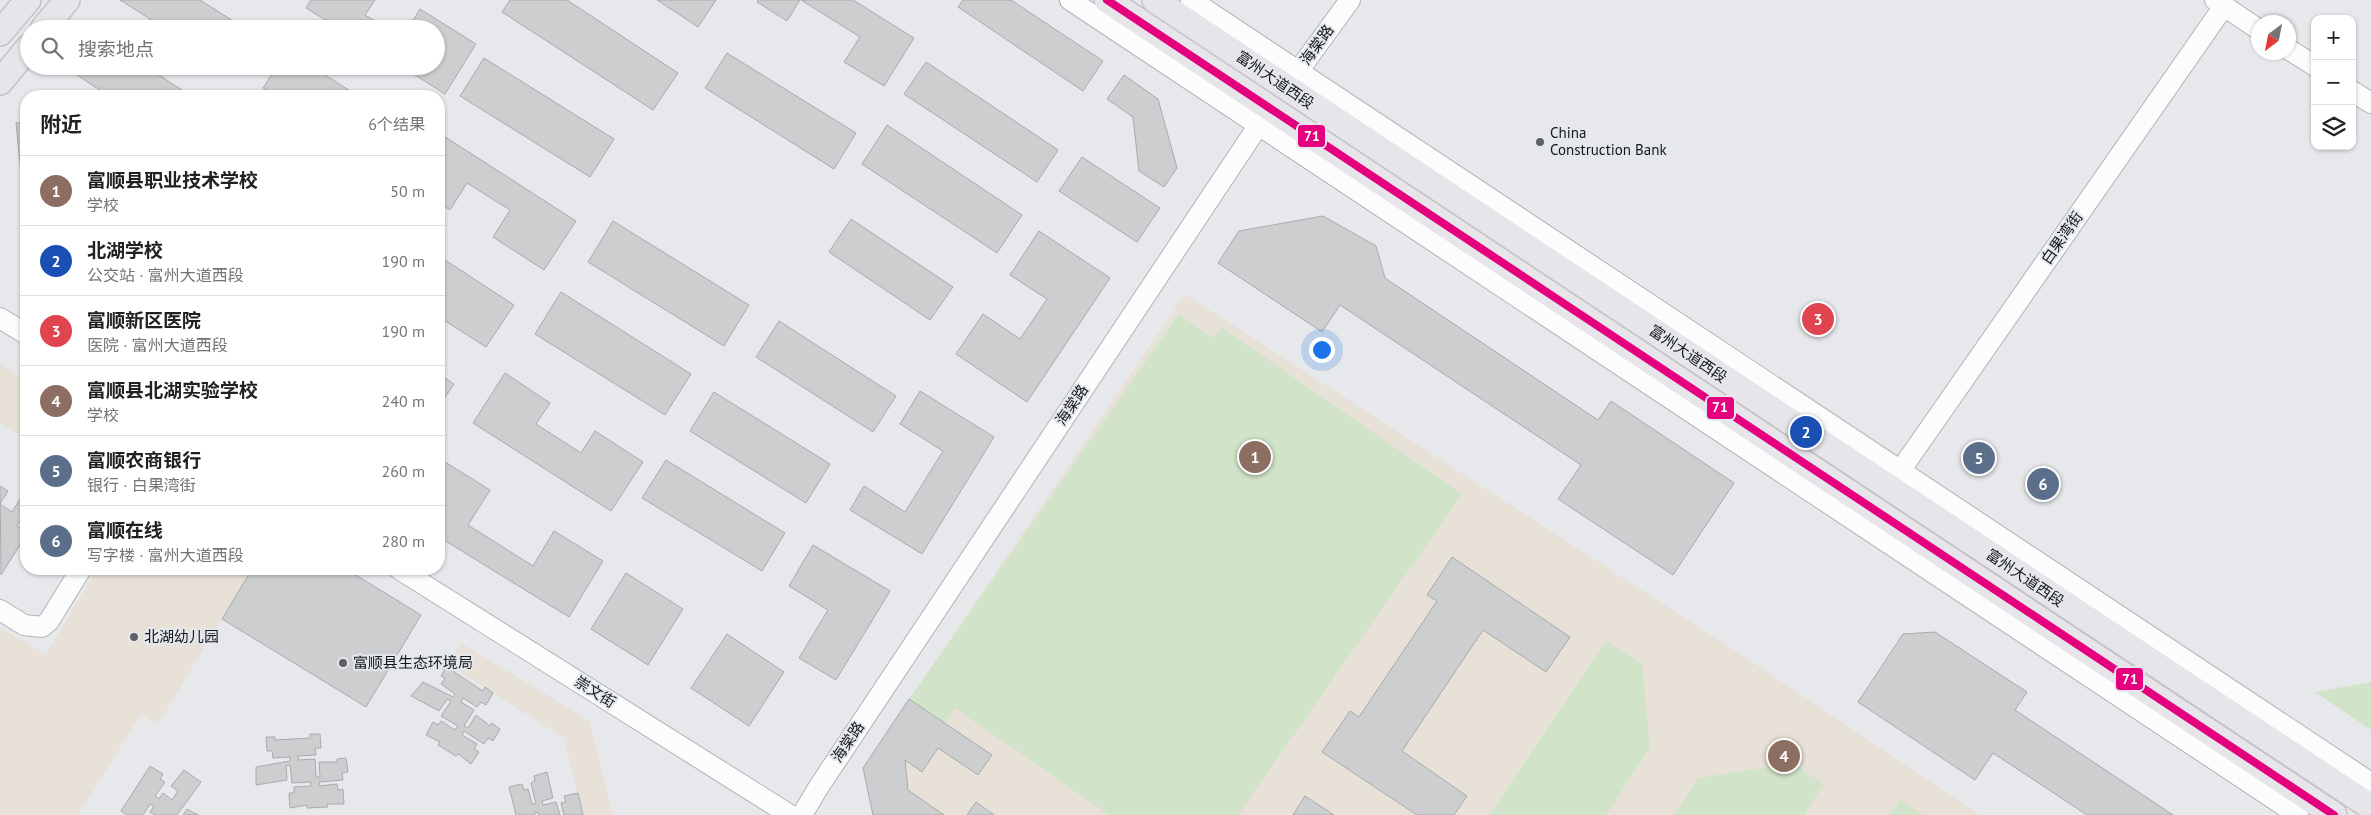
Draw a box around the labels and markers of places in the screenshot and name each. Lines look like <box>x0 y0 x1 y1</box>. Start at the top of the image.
place label: China Construction Bank <box>1550 123 1667 159</box>
marker: China Construction Bank <box>1534 136 1546 148</box>
pin: 3 <box>1802 300 1834 338</box>
pin: 2 <box>1790 413 1822 451</box>
pin: 1 <box>1239 438 1271 476</box>
pin: 5 <box>1963 439 1995 477</box>
pin: 6 <box>2027 465 2059 503</box>
place label: 北湖幼儿园 <box>144 627 219 646</box>
marker: 北湖幼儿园 <box>128 631 140 643</box>
place label: 富顺县生态环境局 <box>353 653 473 672</box>
marker: 富顺县生态环境局 <box>337 657 349 669</box>
pin: 4 <box>1768 737 1800 775</box>

